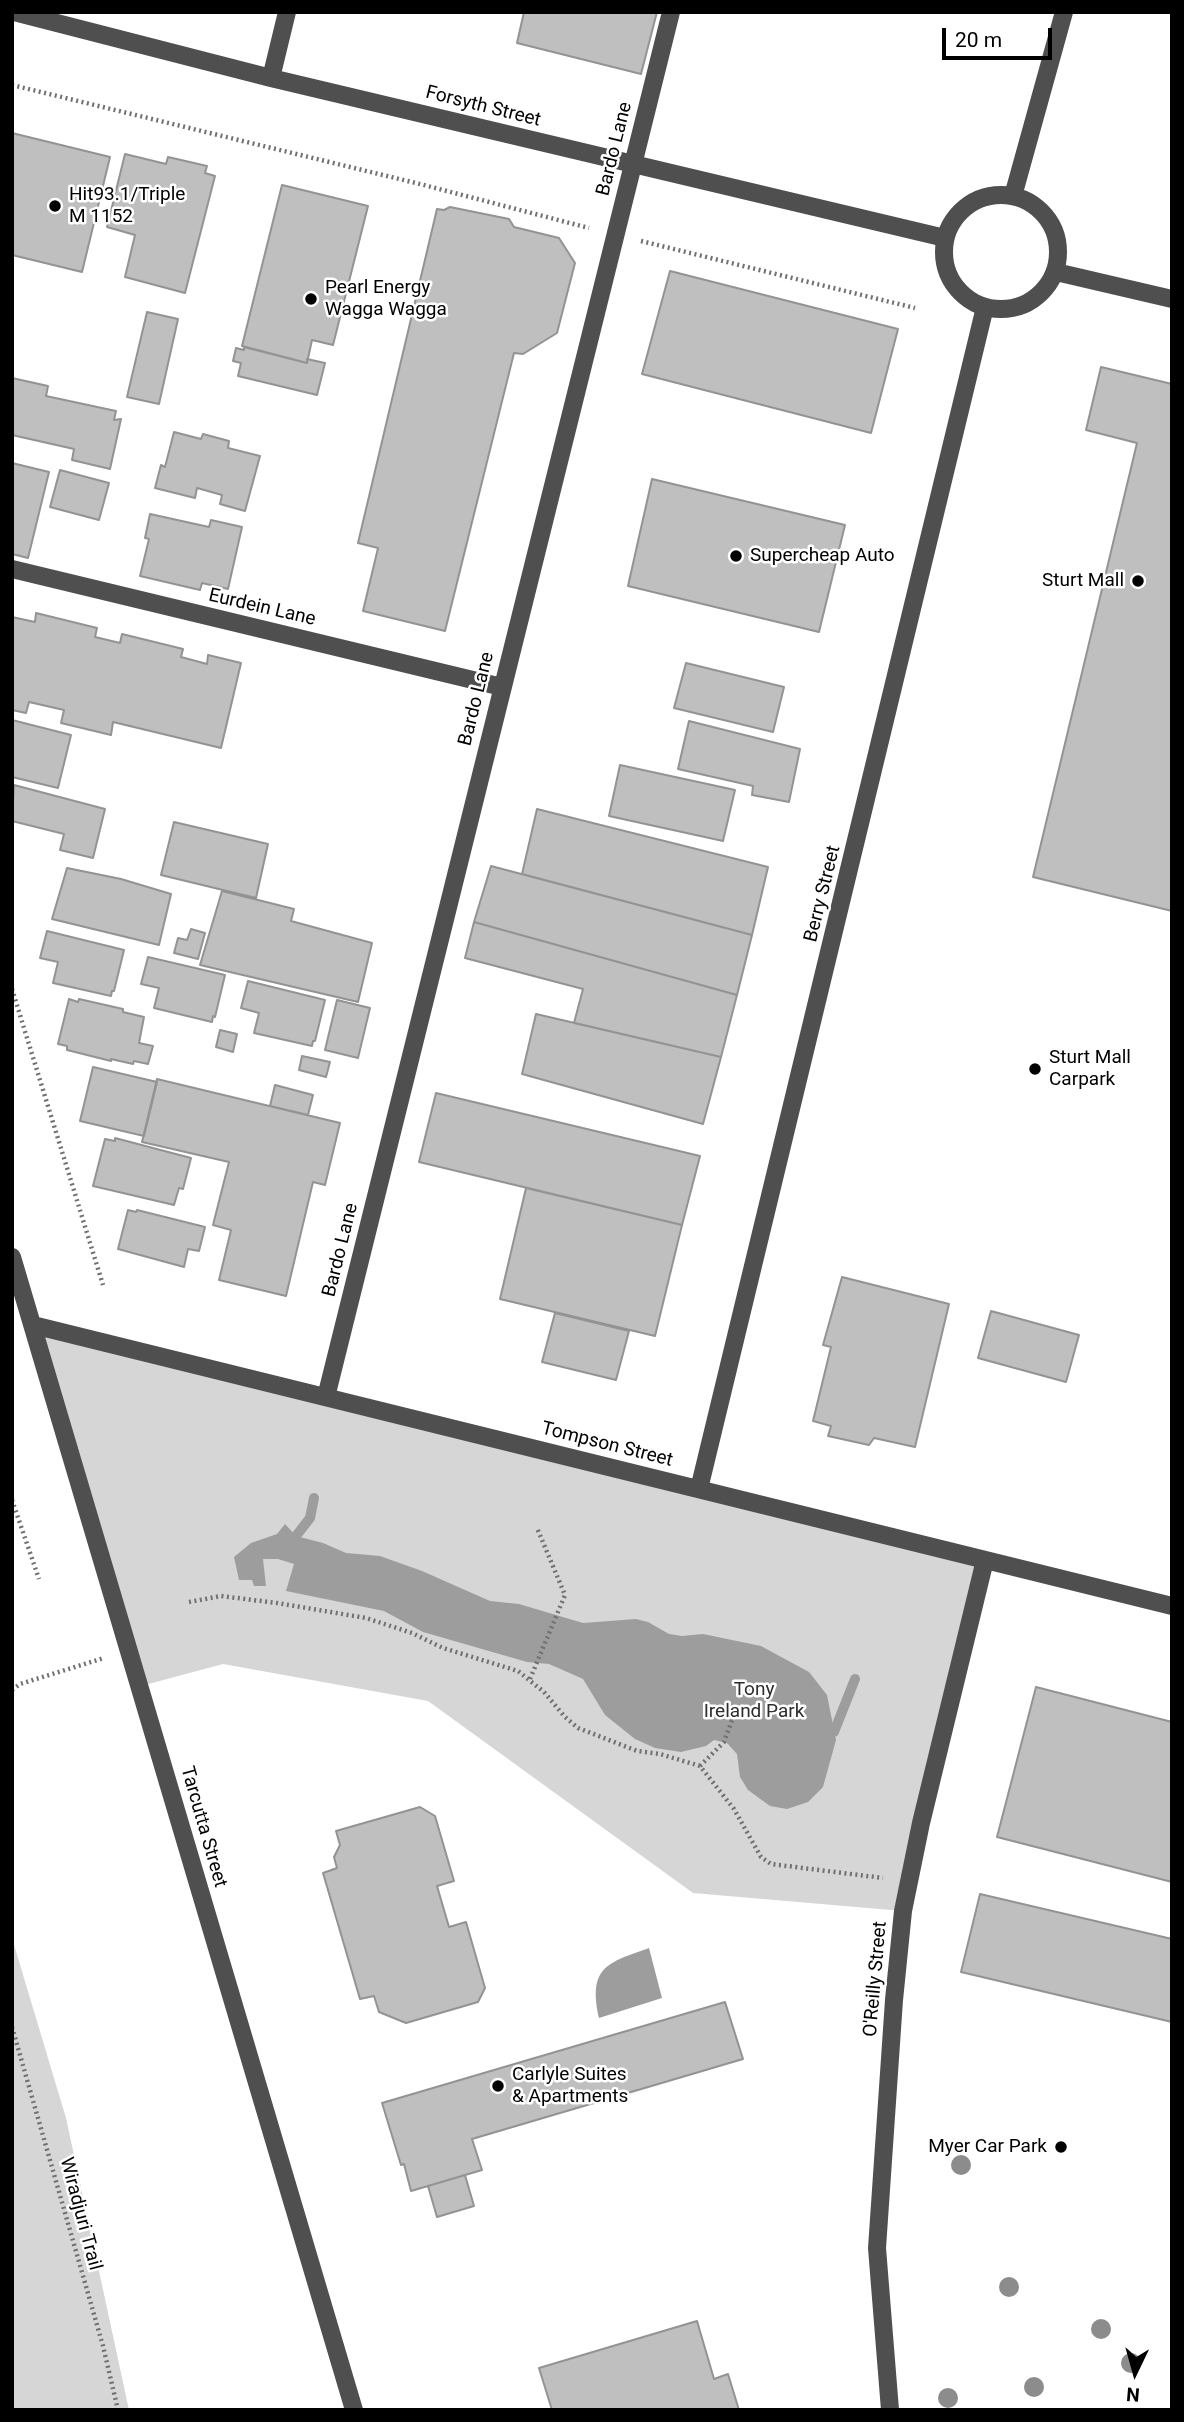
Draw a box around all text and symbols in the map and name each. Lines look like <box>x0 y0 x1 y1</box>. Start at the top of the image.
scale bar <box>946 14 1056 58</box>
text: 20 m <box>955 28 1002 52</box>
street label: Forsyth Street <box>423 82 543 132</box>
street label: Bardo Lane <box>592 100 638 198</box>
place label: Hit93.1/Triple M 1152 <box>69 184 185 228</box>
marker: Hit93.1/Triple M 1152 <box>47 198 63 214</box>
place label: Pearl Energy Wagga Wagga <box>325 277 447 321</box>
marker: Pearl Energy Wagga Wagga <box>303 291 319 307</box>
place label: Supercheap Auto <box>750 545 895 567</box>
marker: Supercheap Auto <box>728 548 744 564</box>
place label: Sturt Mall <box>1042 570 1124 592</box>
marker: Sturt Mall <box>1130 573 1146 589</box>
street label: Eurdein Lane <box>206 585 318 631</box>
street label: Bardo Lane <box>454 650 500 748</box>
street label: Berry Street <box>800 843 846 945</box>
place label: Sturt Mall Carpark <box>1049 1047 1131 1091</box>
marker: Sturt Mall Carpark <box>1027 1061 1043 1077</box>
street label: Bardo Lane <box>318 1201 364 1299</box>
street label: Tompson Street <box>539 1418 675 1472</box>
park label: Tony Ireland Park <box>704 1679 804 1723</box>
street label: Tarcutta Street <box>175 1764 231 1890</box>
street label: O'Reilly Street <box>860 1920 892 2038</box>
place label: Carlyle Suites & Apartments <box>512 2064 628 2108</box>
marker: Carlyle Suites & Apartments <box>490 2078 506 2094</box>
place label: Myer Car Park <box>928 2136 1047 2158</box>
marker: Myer Car Park <box>1053 2139 1069 2155</box>
street label: Wiradjuri Trail <box>54 2155 106 2273</box>
north arrow <box>1100 2338 1170 2408</box>
text: N <box>1125 2382 1141 2406</box>

